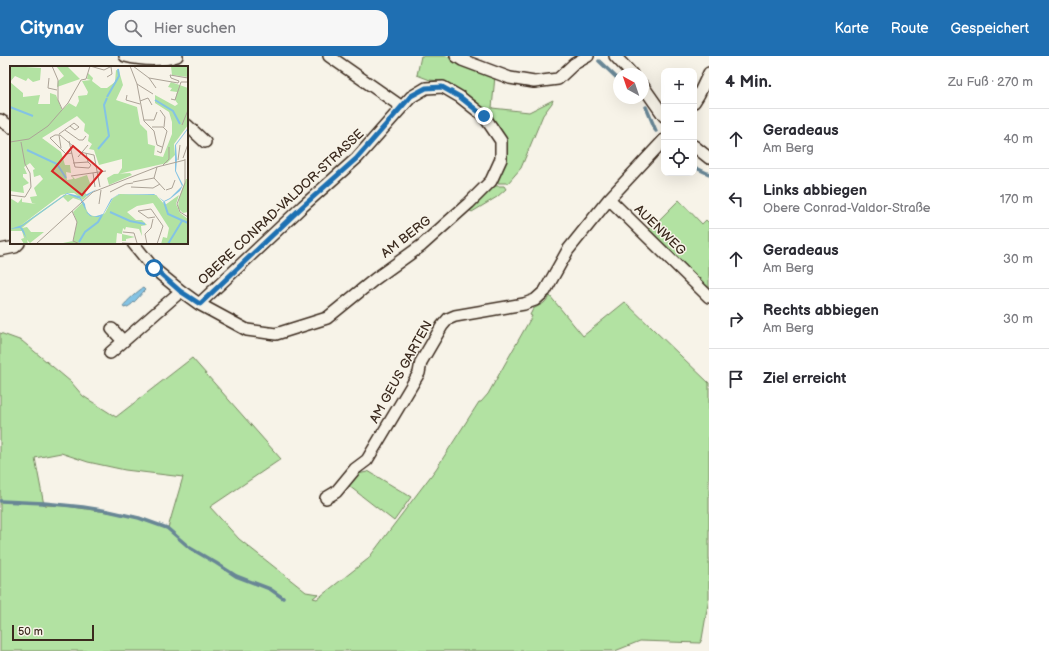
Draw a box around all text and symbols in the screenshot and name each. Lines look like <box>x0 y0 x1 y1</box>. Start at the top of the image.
search box <box>108 10 388 46</box>
text: Citynav <box>20 17 84 40</box>
icon: search <box>122 17 144 39</box>
text: Hier suchen <box>154 19 236 38</box>
text: Karte <box>835 20 869 37</box>
text: Route <box>891 20 929 37</box>
text: Gespeichert <box>951 20 1029 37</box>
inset map <box>10 66 188 244</box>
north arrow <box>613 68 649 104</box>
map controls <box>661 68 697 176</box>
button: + <box>661 68 697 104</box>
text: 4 Min. <box>725 72 772 92</box>
text: Zu Fuß · 270 m <box>948 74 1033 90</box>
button: − <box>661 104 697 140</box>
route end <box>475 107 493 125</box>
text: Geradeaus <box>763 121 839 140</box>
street label: OBERE CONRAD-VALDOR-STRASSE <box>195 126 368 288</box>
icon: ahead <box>725 128 747 150</box>
text: 40 m <box>1003 131 1033 147</box>
button: locate <box>661 140 697 176</box>
text: Am Berg <box>763 140 814 156</box>
text: Links abbiegen <box>763 181 867 200</box>
icon: left <box>725 188 747 210</box>
text: 170 m <box>1000 191 1033 207</box>
text: Obere Conrad-Valdor-Straße <box>763 200 931 216</box>
street label: AUENWEG <box>631 201 689 259</box>
street label: AM BERG <box>378 212 434 262</box>
text: Geradeaus <box>763 241 839 260</box>
icon: ahead <box>725 248 747 270</box>
text: 30 m <box>1003 251 1033 267</box>
route start <box>145 259 163 277</box>
text: Am Berg <box>763 260 814 276</box>
text: Rechts abbiegen <box>763 301 879 320</box>
icon: right <box>725 308 747 330</box>
text: 30 m <box>1003 311 1033 327</box>
street label: AM GEUS GARTEN <box>366 318 436 426</box>
text: Am Berg <box>763 320 814 336</box>
icon: arrive <box>725 368 747 390</box>
text: Ziel erreicht <box>763 369 846 388</box>
scale bar <box>12 623 94 642</box>
text: 50 m <box>18 625 43 638</box>

